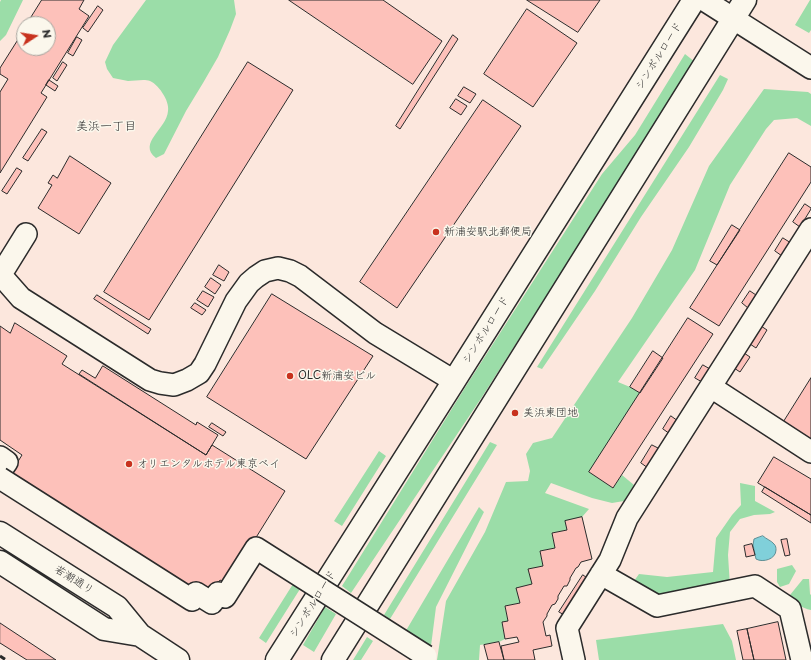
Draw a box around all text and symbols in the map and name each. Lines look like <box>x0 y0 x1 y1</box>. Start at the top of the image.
north arrow <box>16 16 56 56</box>
street label: シンボルロード <box>633 20 685 92</box>
text: N <box>38 28 56 40</box>
district label: 美浜一丁目 <box>76 120 136 134</box>
place label: 新浦安駅北郵便局 <box>444 225 532 239</box>
marker: 新浦安駅北郵便局 <box>431 227 441 237</box>
street label: シンボルロード <box>460 294 512 366</box>
place label: OLC新浦安ビル <box>298 369 376 383</box>
marker: OLC新浦安ビル <box>285 371 295 381</box>
place label: 美浜東団地 <box>523 406 578 420</box>
marker: 美浜東団地 <box>510 408 520 418</box>
place label: オリエンタルホテル東京ベイ <box>137 457 280 471</box>
marker: オリエンタルホテル東京ベイ <box>124 459 134 469</box>
street label: 若潮通り <box>52 563 96 597</box>
street label: シンボルロード <box>287 568 339 640</box>

